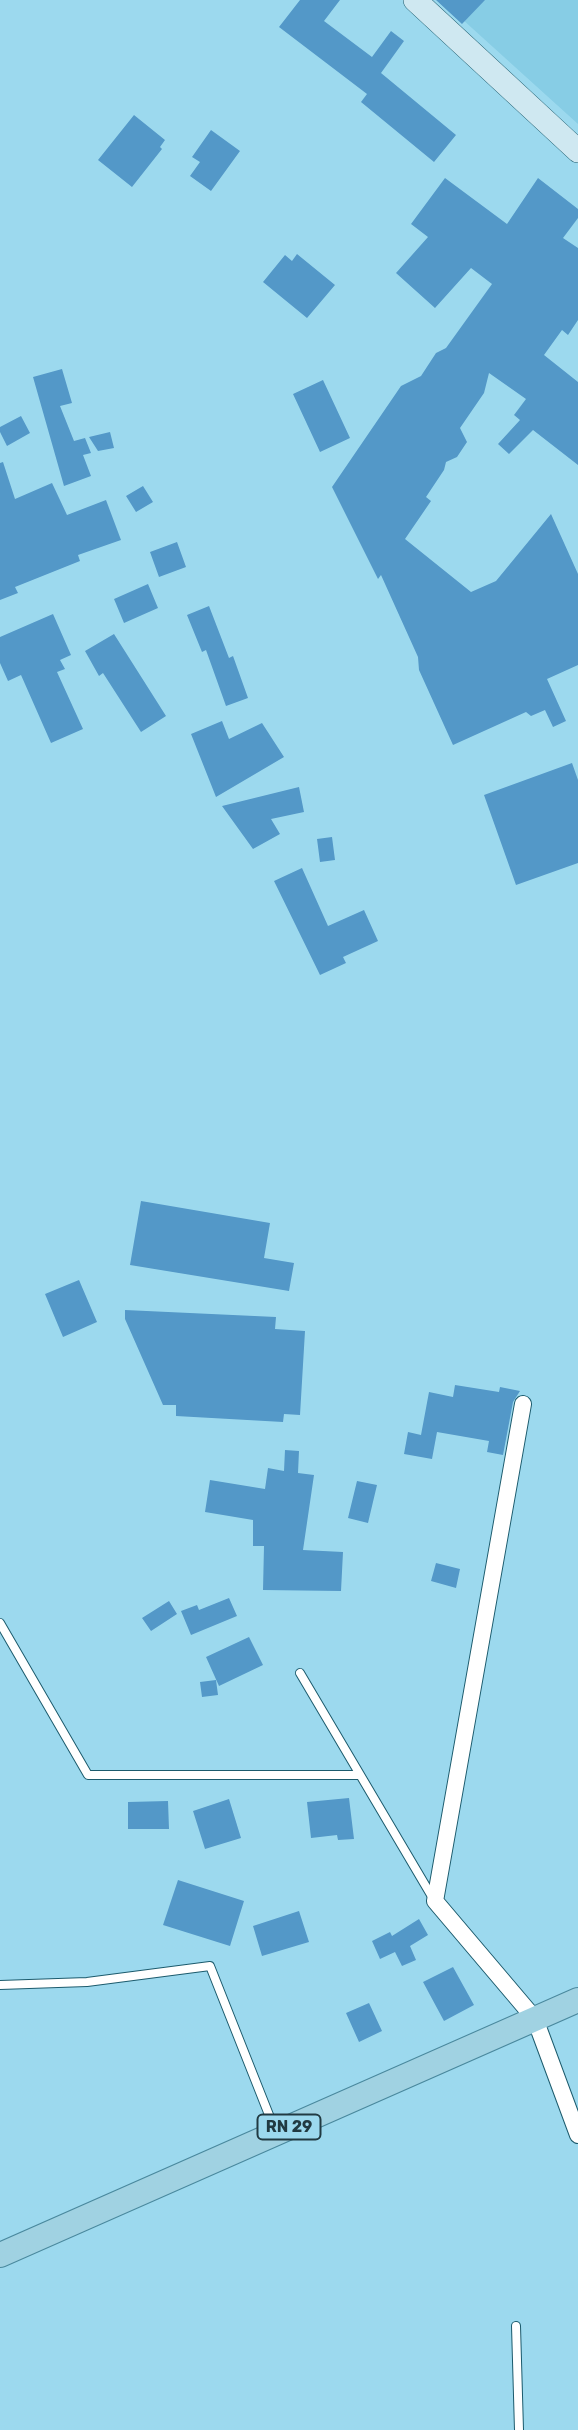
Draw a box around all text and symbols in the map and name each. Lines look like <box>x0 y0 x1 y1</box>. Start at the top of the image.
road number: RN 29 <box>258 2114 320 2140</box>

